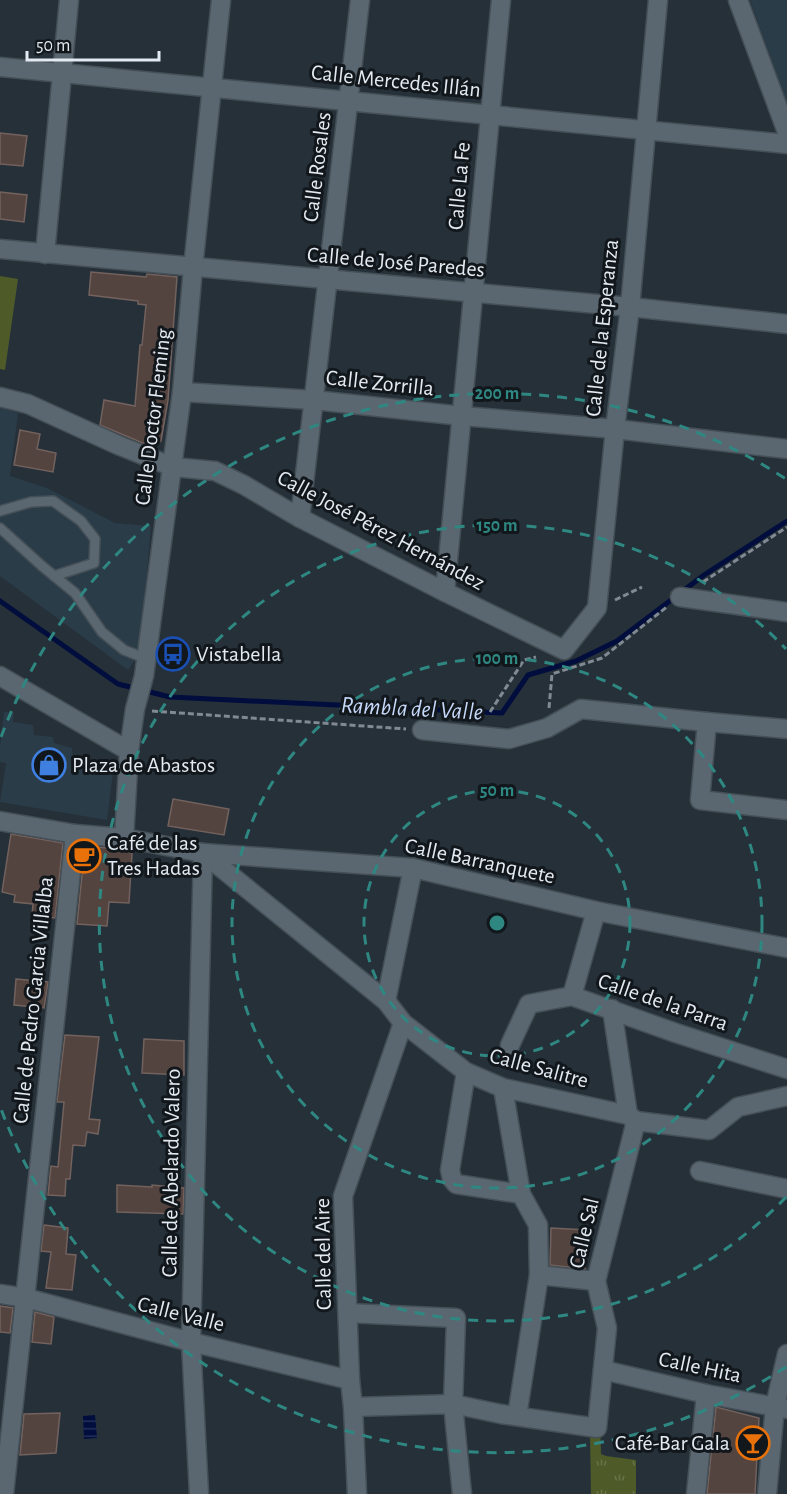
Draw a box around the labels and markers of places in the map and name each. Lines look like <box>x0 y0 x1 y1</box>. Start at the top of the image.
bus stop icon: Vistabella <box>155 636 191 672</box>
place label: Vistabella <box>196 643 282 665</box>
shop icon: Plaza de Abastos <box>31 747 67 783</box>
place label: Plaza de Abastos <box>72 754 215 776</box>
place label: Café de las Tres Hadas <box>107 832 200 879</box>
cafe icon: Café de las Tres Hadas <box>66 838 102 874</box>
centre of rings <box>487 913 507 933</box>
bar icon: Café-Bar Gala <box>735 1425 771 1461</box>
place label: Café-Bar Gala <box>615 1432 730 1454</box>

